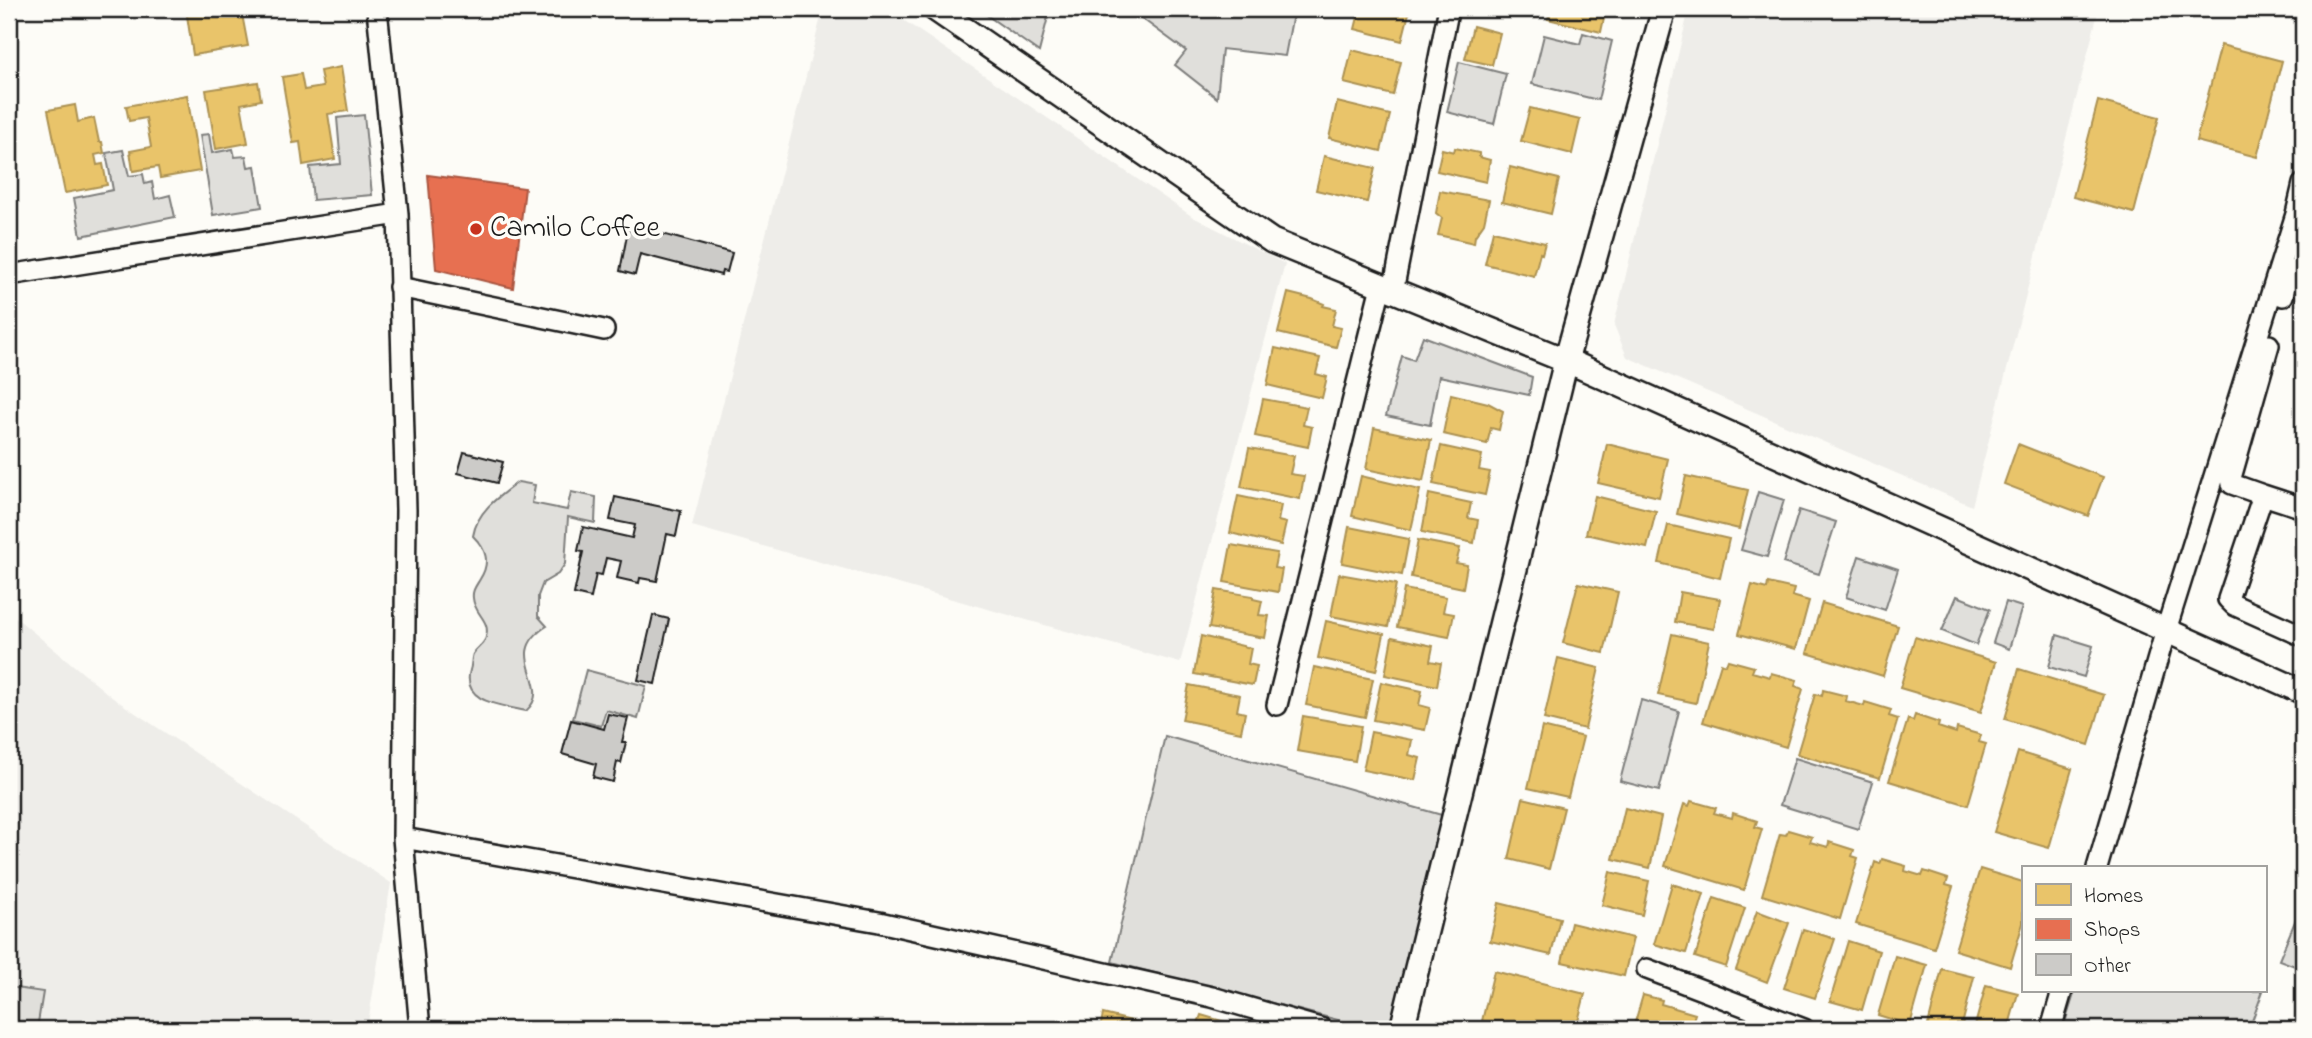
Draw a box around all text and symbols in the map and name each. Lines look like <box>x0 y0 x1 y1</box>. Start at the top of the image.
place label: Camilo Coffee <box>490 207 661 251</box>
marker: Camilo Coffee <box>468 221 484 237</box>
legend <box>2022 866 2266 992</box>
text: Homes <box>2084 882 2144 912</box>
text: Shops <box>2084 916 2141 946</box>
text: Other <box>2084 952 2131 982</box>

